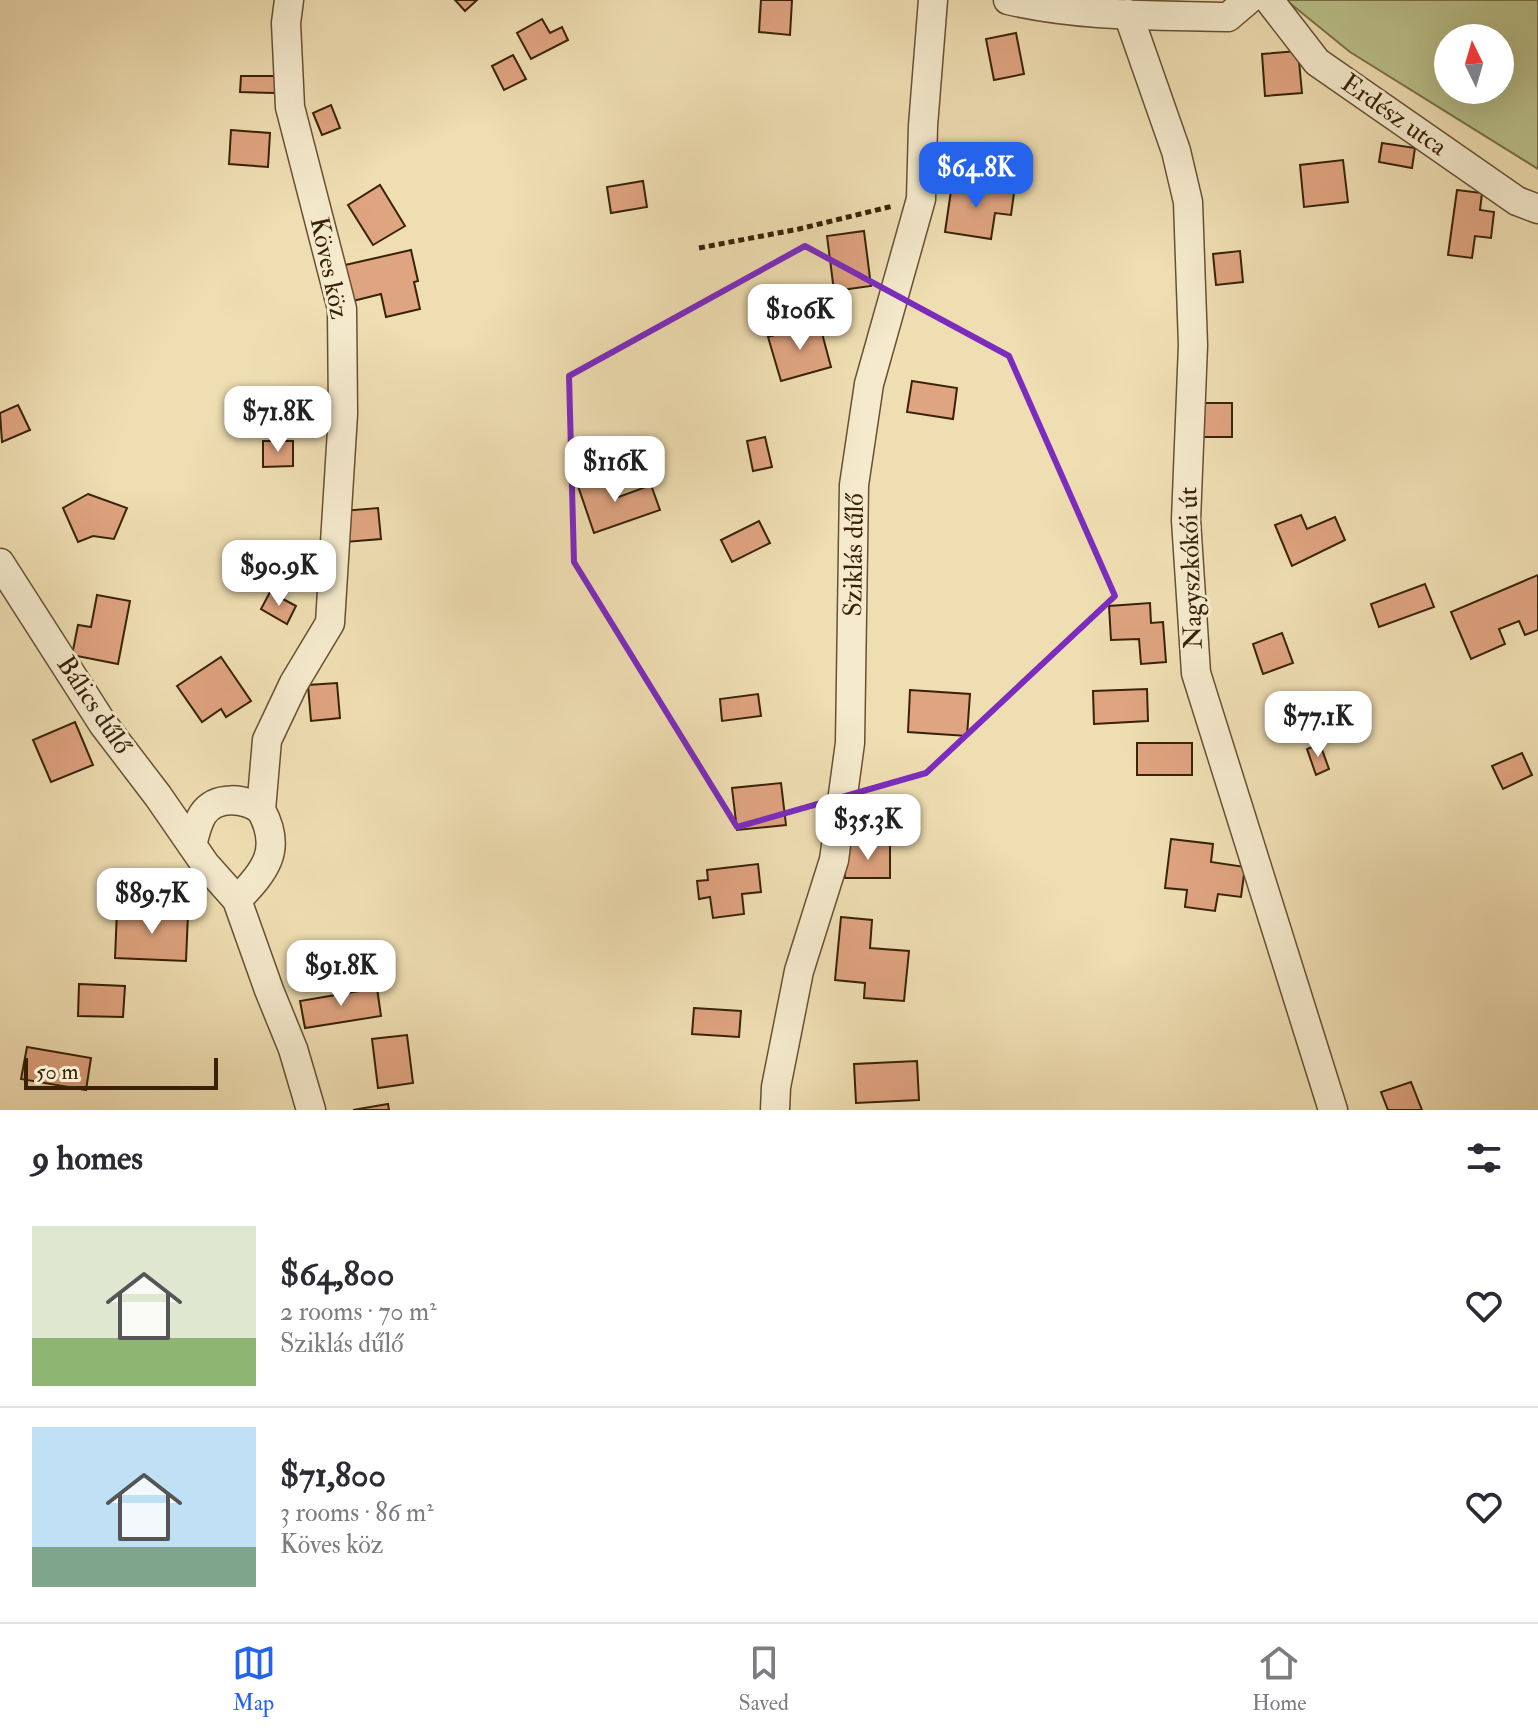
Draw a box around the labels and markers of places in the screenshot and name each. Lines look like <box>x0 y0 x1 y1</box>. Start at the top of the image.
pin: $64.8K <box>911 142 1041 210</box>
pin: $106K <box>744 284 856 352</box>
pin: $71.8K <box>213 386 343 454</box>
pin: $116K <box>559 436 671 504</box>
pin: $90.9K <box>214 540 344 608</box>
pin: $77.1K <box>1253 691 1383 759</box>
pin: $35.3K <box>803 794 933 862</box>
pin: $89.7K <box>87 868 217 936</box>
pin: $91.8K <box>276 940 406 1008</box>

